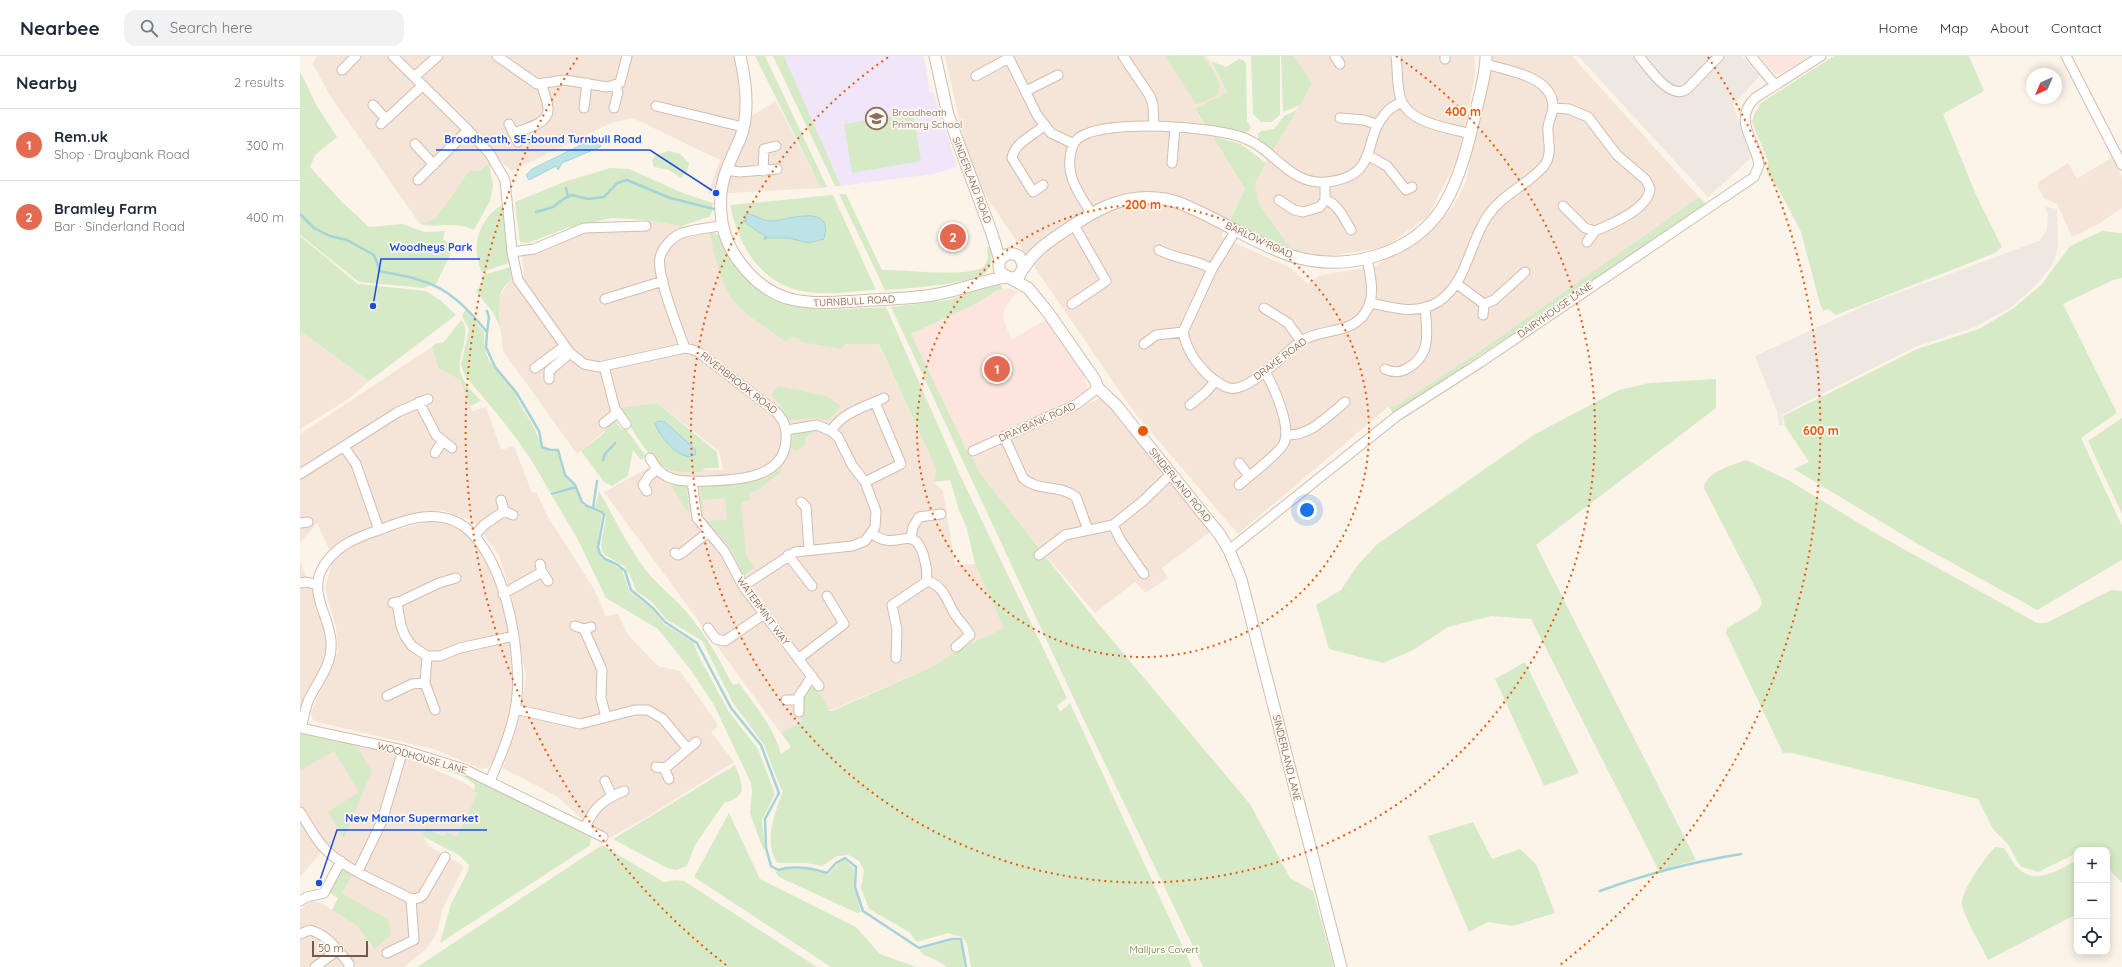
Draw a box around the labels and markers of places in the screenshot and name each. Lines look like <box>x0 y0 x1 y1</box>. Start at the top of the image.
school or university icon: Broadheath Primary School <box>863 105 889 131</box>
place label: Broadheath Primary School <box>892 106 962 131</box>
callout: Broadheath, SE-bound Turnbull Road <box>436 127 650 150</box>
pin: 2 <box>940 222 966 252</box>
callout: Woodheys Park <box>381 236 480 259</box>
pin: 1 <box>984 354 1010 384</box>
centre of rings <box>1136 424 1150 438</box>
callout: New Manor Supermarket <box>337 807 487 830</box>

